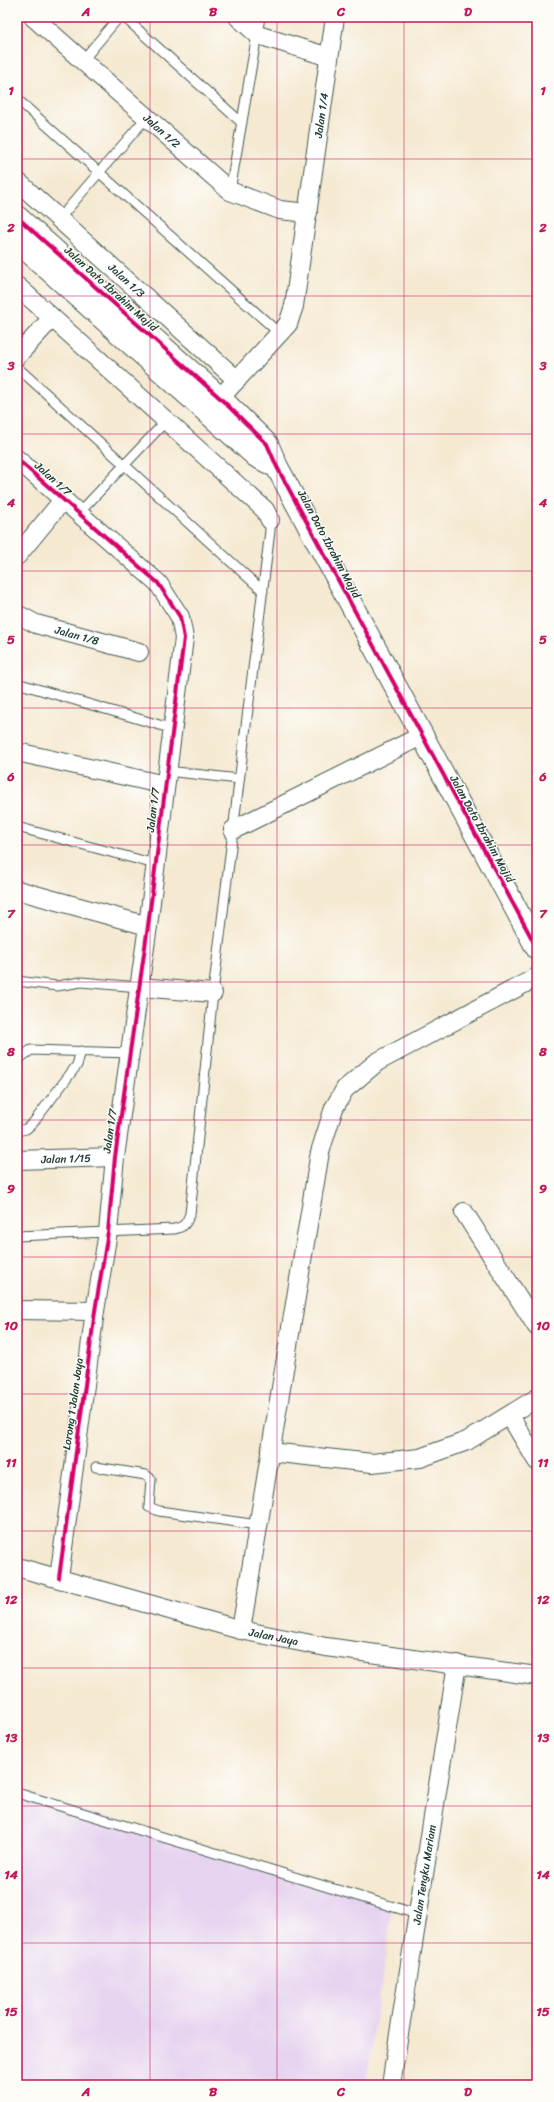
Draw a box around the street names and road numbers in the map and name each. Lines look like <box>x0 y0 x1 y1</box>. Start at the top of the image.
street label: Jalan 1/4 <box>308 92 334 140</box>
street label: Jalan 1/2 <box>138 108 185 153</box>
street label: Jalan Dato Ibrahim Majid <box>59 241 163 337</box>
street label: Jalan 1/3 <box>103 258 150 302</box>
street label: Jalan 1/7 <box>29 456 76 501</box>
street label: Jalan Dato Ibrahim Majid <box>292 485 366 603</box>
street label: Jalan 1/8 <box>52 620 102 650</box>
street label: Jalan Dato Ibrahim Majid <box>444 771 520 887</box>
street label: Jalan 1/7 <box>141 786 165 834</box>
street label: Jalan 1/7 <box>97 1107 123 1155</box>
street label: Jalan 1/15 <box>40 1148 91 1169</box>
street label: Lorong 1 Jalan Jaya <box>57 1356 89 1451</box>
street label: Jalan Jaya <box>246 1622 301 1651</box>
street label: Jalan Tengku Mariam <box>407 1823 441 1927</box>

